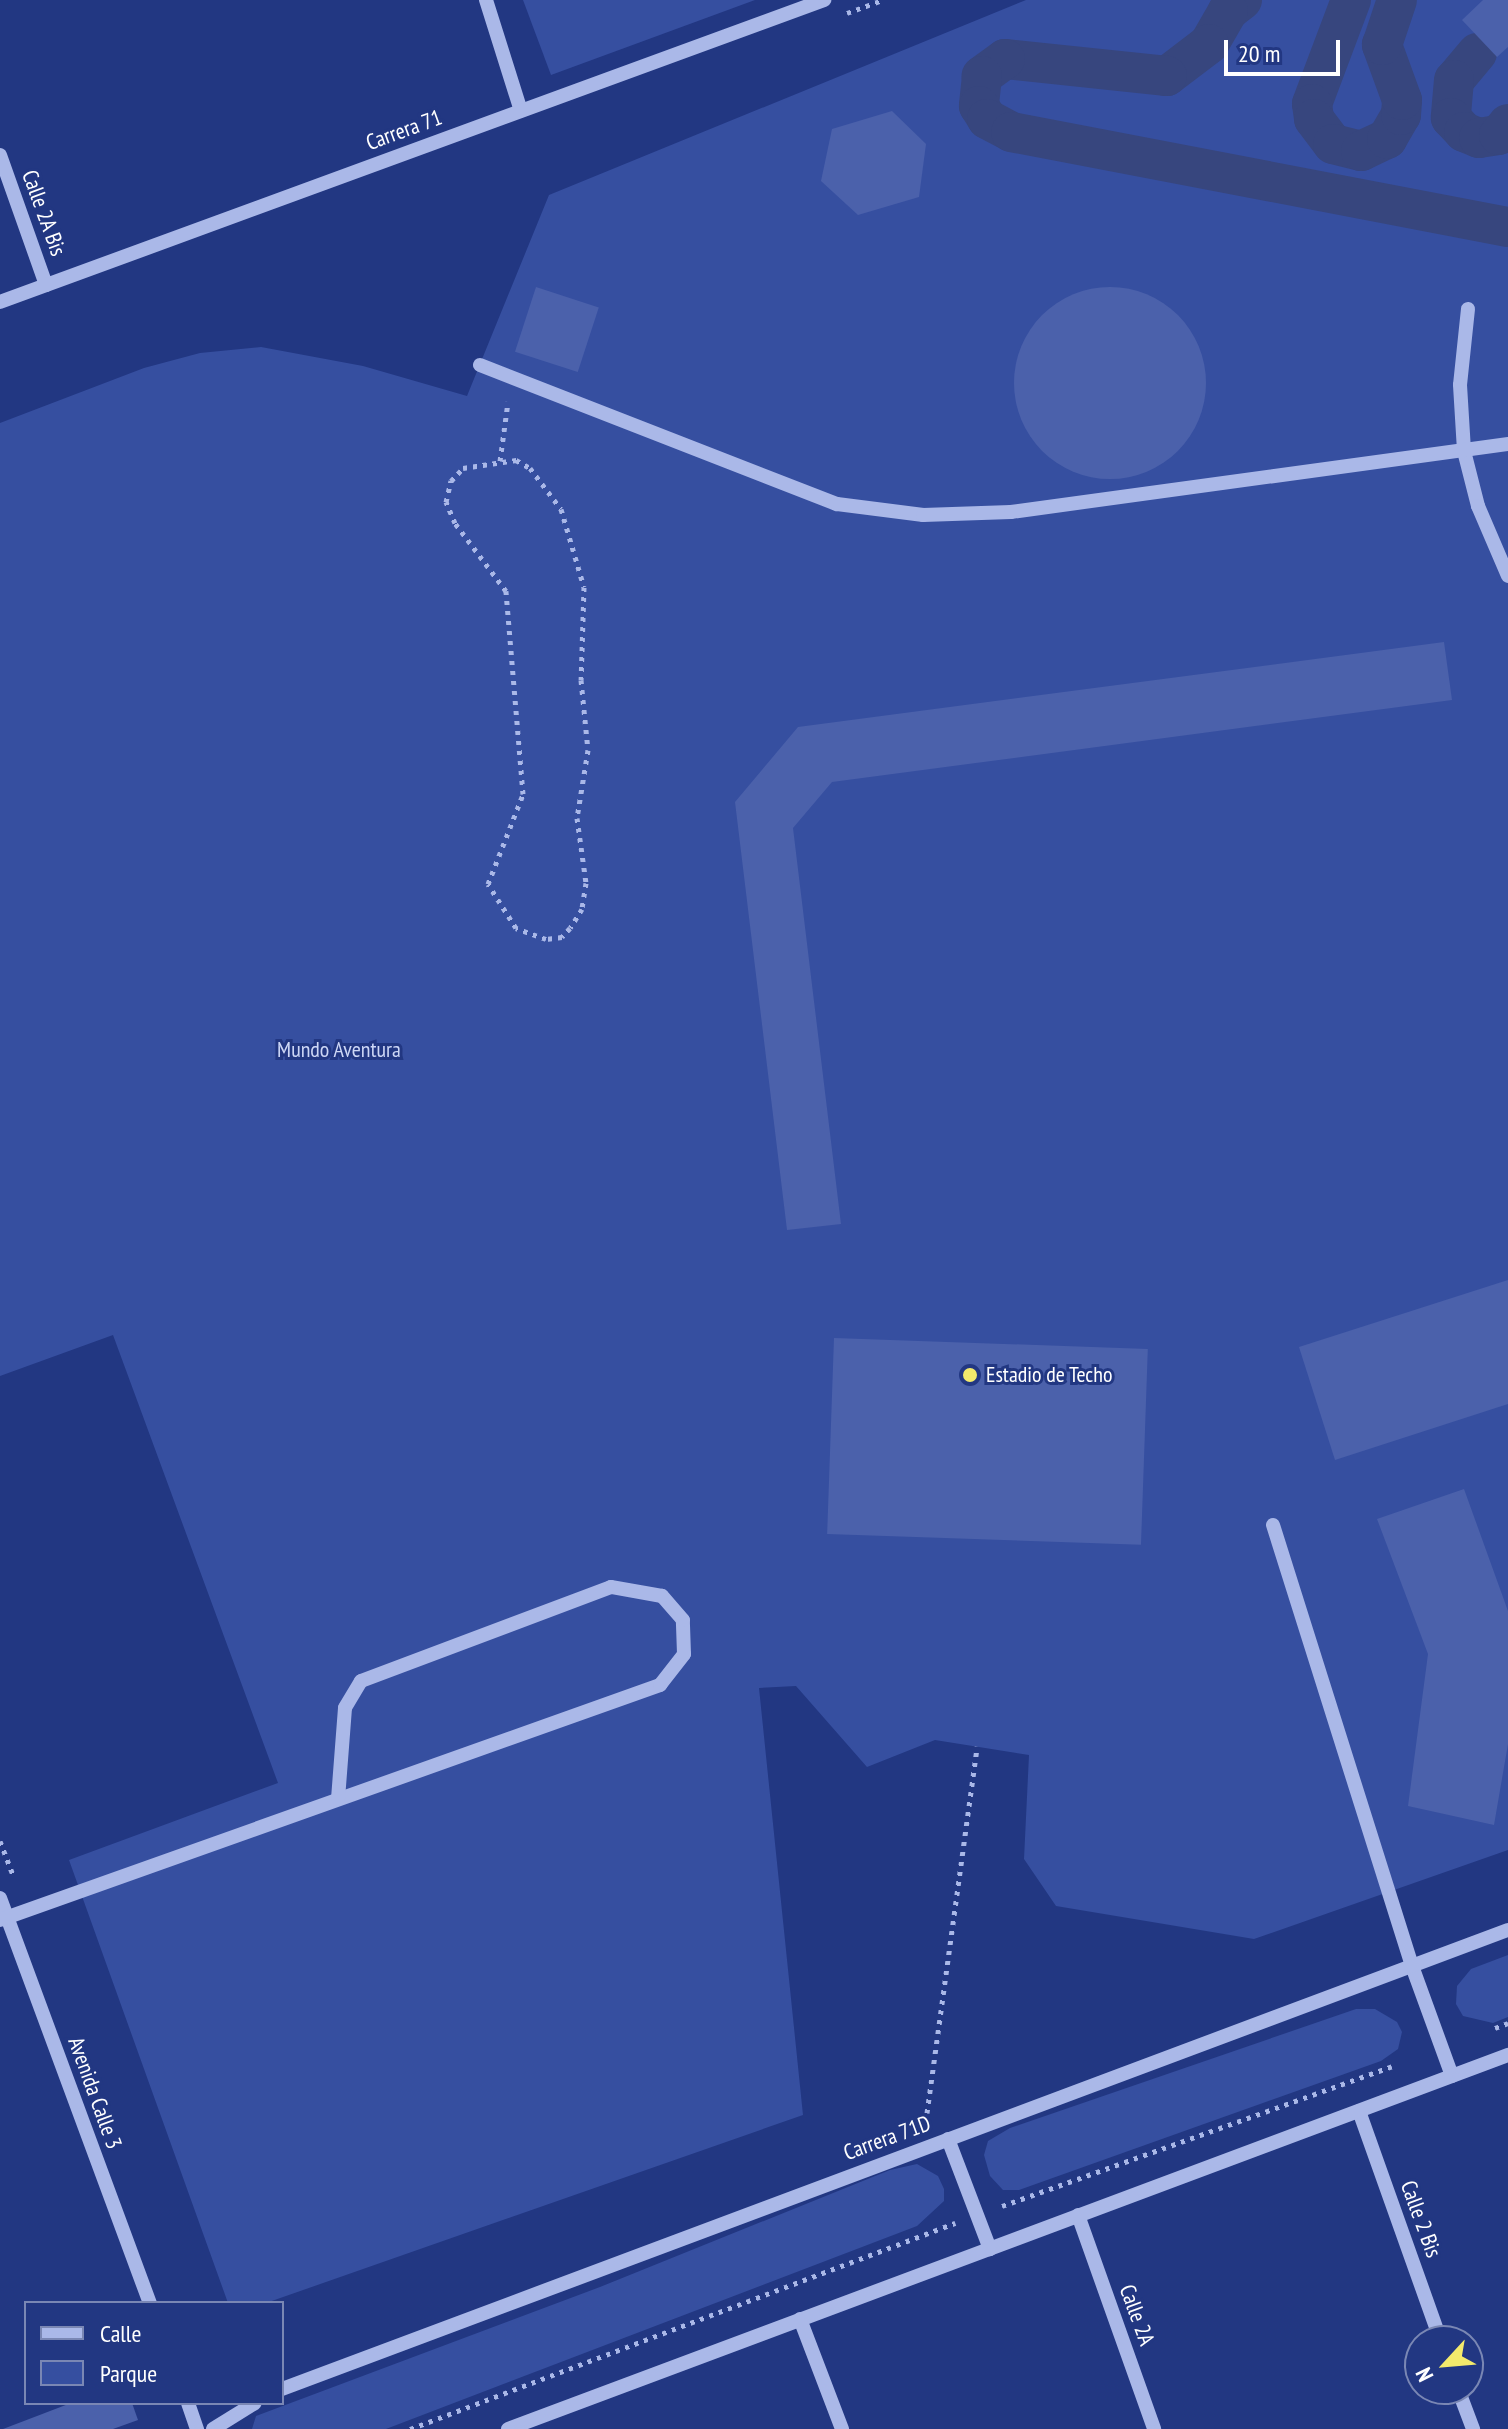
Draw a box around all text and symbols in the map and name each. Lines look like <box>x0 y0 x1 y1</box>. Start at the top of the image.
scale bar <box>1228 24 1344 74</box>
text: 20 m <box>1238 38 1280 69</box>
street label: Carrera 71 <box>362 104 446 156</box>
street label: Calle 2A Bis <box>16 166 72 260</box>
park label: Mundo Aventura <box>277 1037 401 1063</box>
place label: Estadio de Techo <box>986 1362 1113 1388</box>
marker: Estadio de Techo <box>961 1366 979 1384</box>
street label: Avenida Calle 3 <box>63 2033 127 2153</box>
street label: Carrera 71D <box>840 2110 934 2166</box>
street label: Calle 2 Bis <box>1395 2177 1447 2261</box>
street label: Calle 2A <box>1114 2281 1160 2349</box>
legend <box>24 2301 284 2405</box>
text: Calle <box>100 2318 141 2349</box>
north arrow <box>1404 2325 1484 2405</box>
text: Parque <box>100 2358 157 2389</box>
text: N <box>1409 2363 1439 2386</box>

